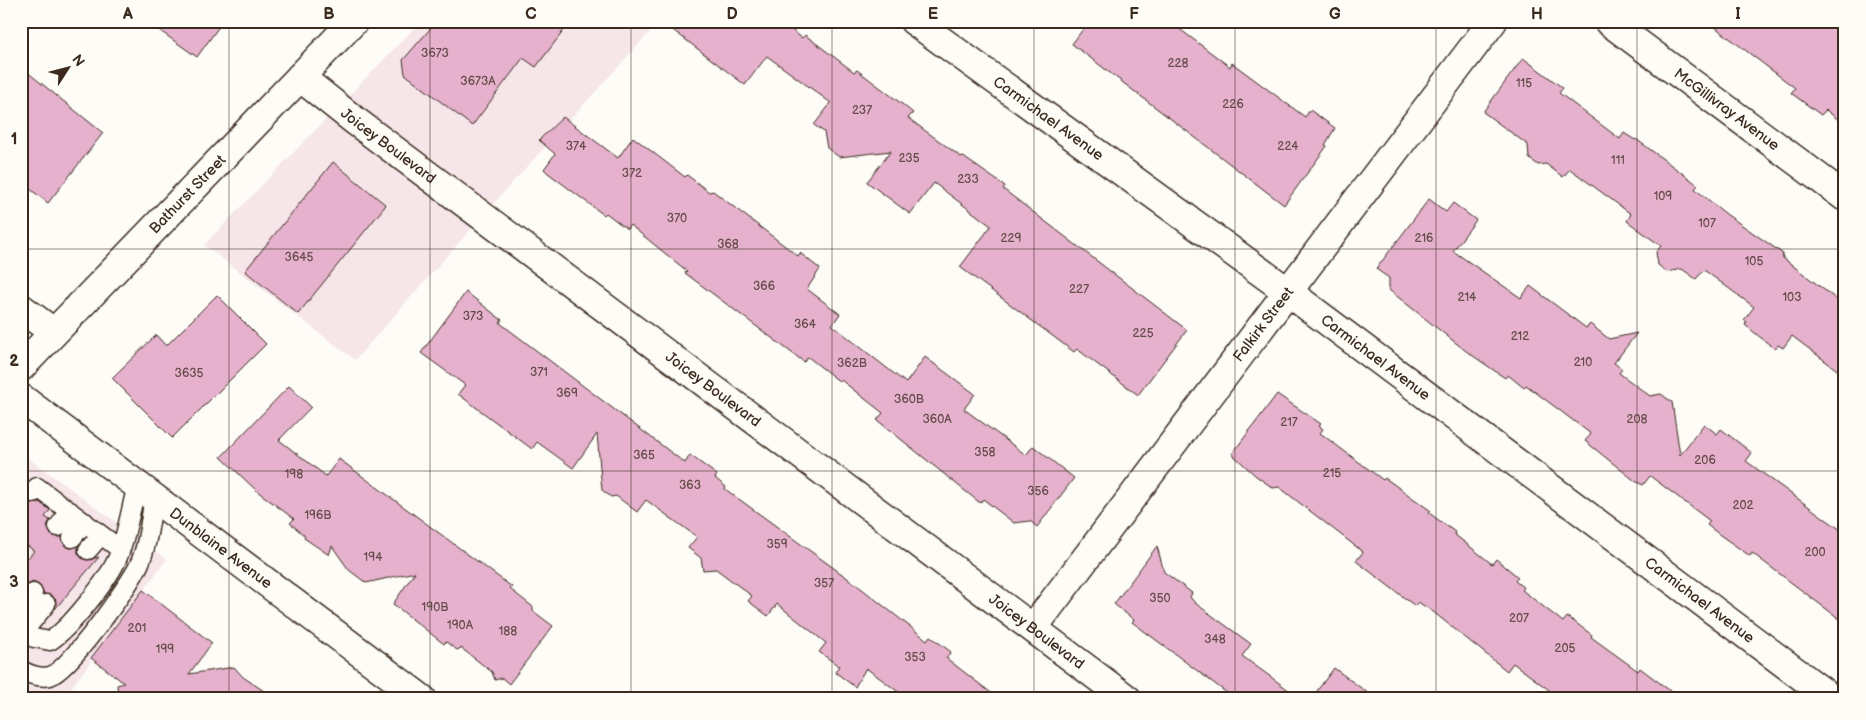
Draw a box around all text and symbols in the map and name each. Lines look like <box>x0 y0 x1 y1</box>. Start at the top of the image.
text: A <box>122 5 133 24</box>
text: B <box>323 5 335 24</box>
text: C <box>525 5 537 24</box>
text: D <box>726 5 738 24</box>
text: E <box>928 5 938 24</box>
text: F <box>1129 5 1139 24</box>
text: G <box>1329 5 1341 24</box>
text: H <box>1531 5 1543 24</box>
text: I <box>1735 5 1741 24</box>
north arrow <box>42 42 92 92</box>
house number: 3673 <box>421 46 449 61</box>
text: N <box>68 51 88 70</box>
house number: 228 <box>1167 56 1189 71</box>
street label: McGillivray Avenue <box>1670 64 1783 155</box>
street label: Carmichael Avenue <box>989 72 1108 165</box>
house number: 3673A <box>460 74 496 89</box>
house number: 115 <box>1516 76 1532 91</box>
house number: 226 <box>1222 97 1244 112</box>
house number: 237 <box>852 103 872 118</box>
street label: Joicey Boulevard <box>337 104 440 188</box>
text: 1 <box>11 130 17 149</box>
house number: 374 <box>566 139 587 154</box>
house number: 224 <box>1277 139 1299 154</box>
street label: Bathurst Street <box>145 150 230 238</box>
house number: 235 <box>898 151 920 166</box>
house number: 111 <box>1611 153 1625 168</box>
house number: 372 <box>622 166 642 181</box>
house number: 233 <box>957 172 979 187</box>
house number: 109 <box>1654 189 1672 204</box>
house number: 370 <box>667 211 687 226</box>
house number: 107 <box>1698 216 1716 231</box>
house number: 229 <box>1000 231 1022 246</box>
house number: 216 <box>1415 231 1433 246</box>
house number: 368 <box>717 237 739 252</box>
house number: 3645 <box>285 250 314 265</box>
house number: 105 <box>1745 254 1763 269</box>
house number: 366 <box>753 279 775 294</box>
house number: 227 <box>1069 282 1089 297</box>
street label: Falkirk Street <box>1229 283 1298 366</box>
house number: 214 <box>1458 290 1477 305</box>
house number: 103 <box>1782 290 1802 305</box>
house number: 373 <box>463 309 483 324</box>
street label: Carmichael Avenue <box>1317 310 1434 404</box>
house number: 364 <box>794 317 817 332</box>
house number: 225 <box>1132 326 1154 341</box>
house number: 212 <box>1511 329 1529 344</box>
street label: Joicey Boulevard <box>662 347 765 431</box>
text: 2 <box>9 352 19 371</box>
house number: 210 <box>1574 355 1592 370</box>
house number: 362B <box>837 356 867 371</box>
house number: 371 <box>530 365 548 380</box>
house number: 3635 <box>175 366 204 381</box>
house number: 369 <box>556 386 578 401</box>
house number: 360B <box>894 392 924 407</box>
house number: 360A <box>922 412 952 427</box>
house number: 208 <box>1626 412 1648 427</box>
house number: 217 <box>1280 415 1298 430</box>
house number: 358 <box>974 445 996 460</box>
house number: 365 <box>633 448 655 463</box>
house number: 206 <box>1694 453 1716 468</box>
house number: 215 <box>1323 466 1341 481</box>
house number: 198 <box>285 467 303 482</box>
house number: 363 <box>679 478 701 493</box>
house number: 356 <box>1027 484 1049 499</box>
house number: 202 <box>1732 498 1754 513</box>
street label: Dunblaine Avenue <box>166 503 276 593</box>
house number: 196B <box>304 508 332 523</box>
house number: 359 <box>766 537 788 552</box>
house number: 200 <box>1804 545 1826 560</box>
house number: 194 <box>364 550 383 565</box>
street label: Carmichael Avenue <box>1641 553 1758 647</box>
text: 3 <box>9 573 19 592</box>
house number: 357 <box>814 576 834 591</box>
street label: Joicey Boulevard <box>985 589 1088 673</box>
house number: 350 <box>1149 591 1171 606</box>
house number: 190B <box>422 600 448 615</box>
house number: 207 <box>1509 611 1529 626</box>
house number: 190A <box>447 618 474 633</box>
house number: 201 <box>128 621 146 636</box>
house number: 188 <box>499 624 517 639</box>
house number: 348 <box>1204 632 1226 647</box>
house number: 205 <box>1554 641 1576 656</box>
house number: 199 <box>156 642 174 657</box>
house number: 353 <box>904 650 926 665</box>

